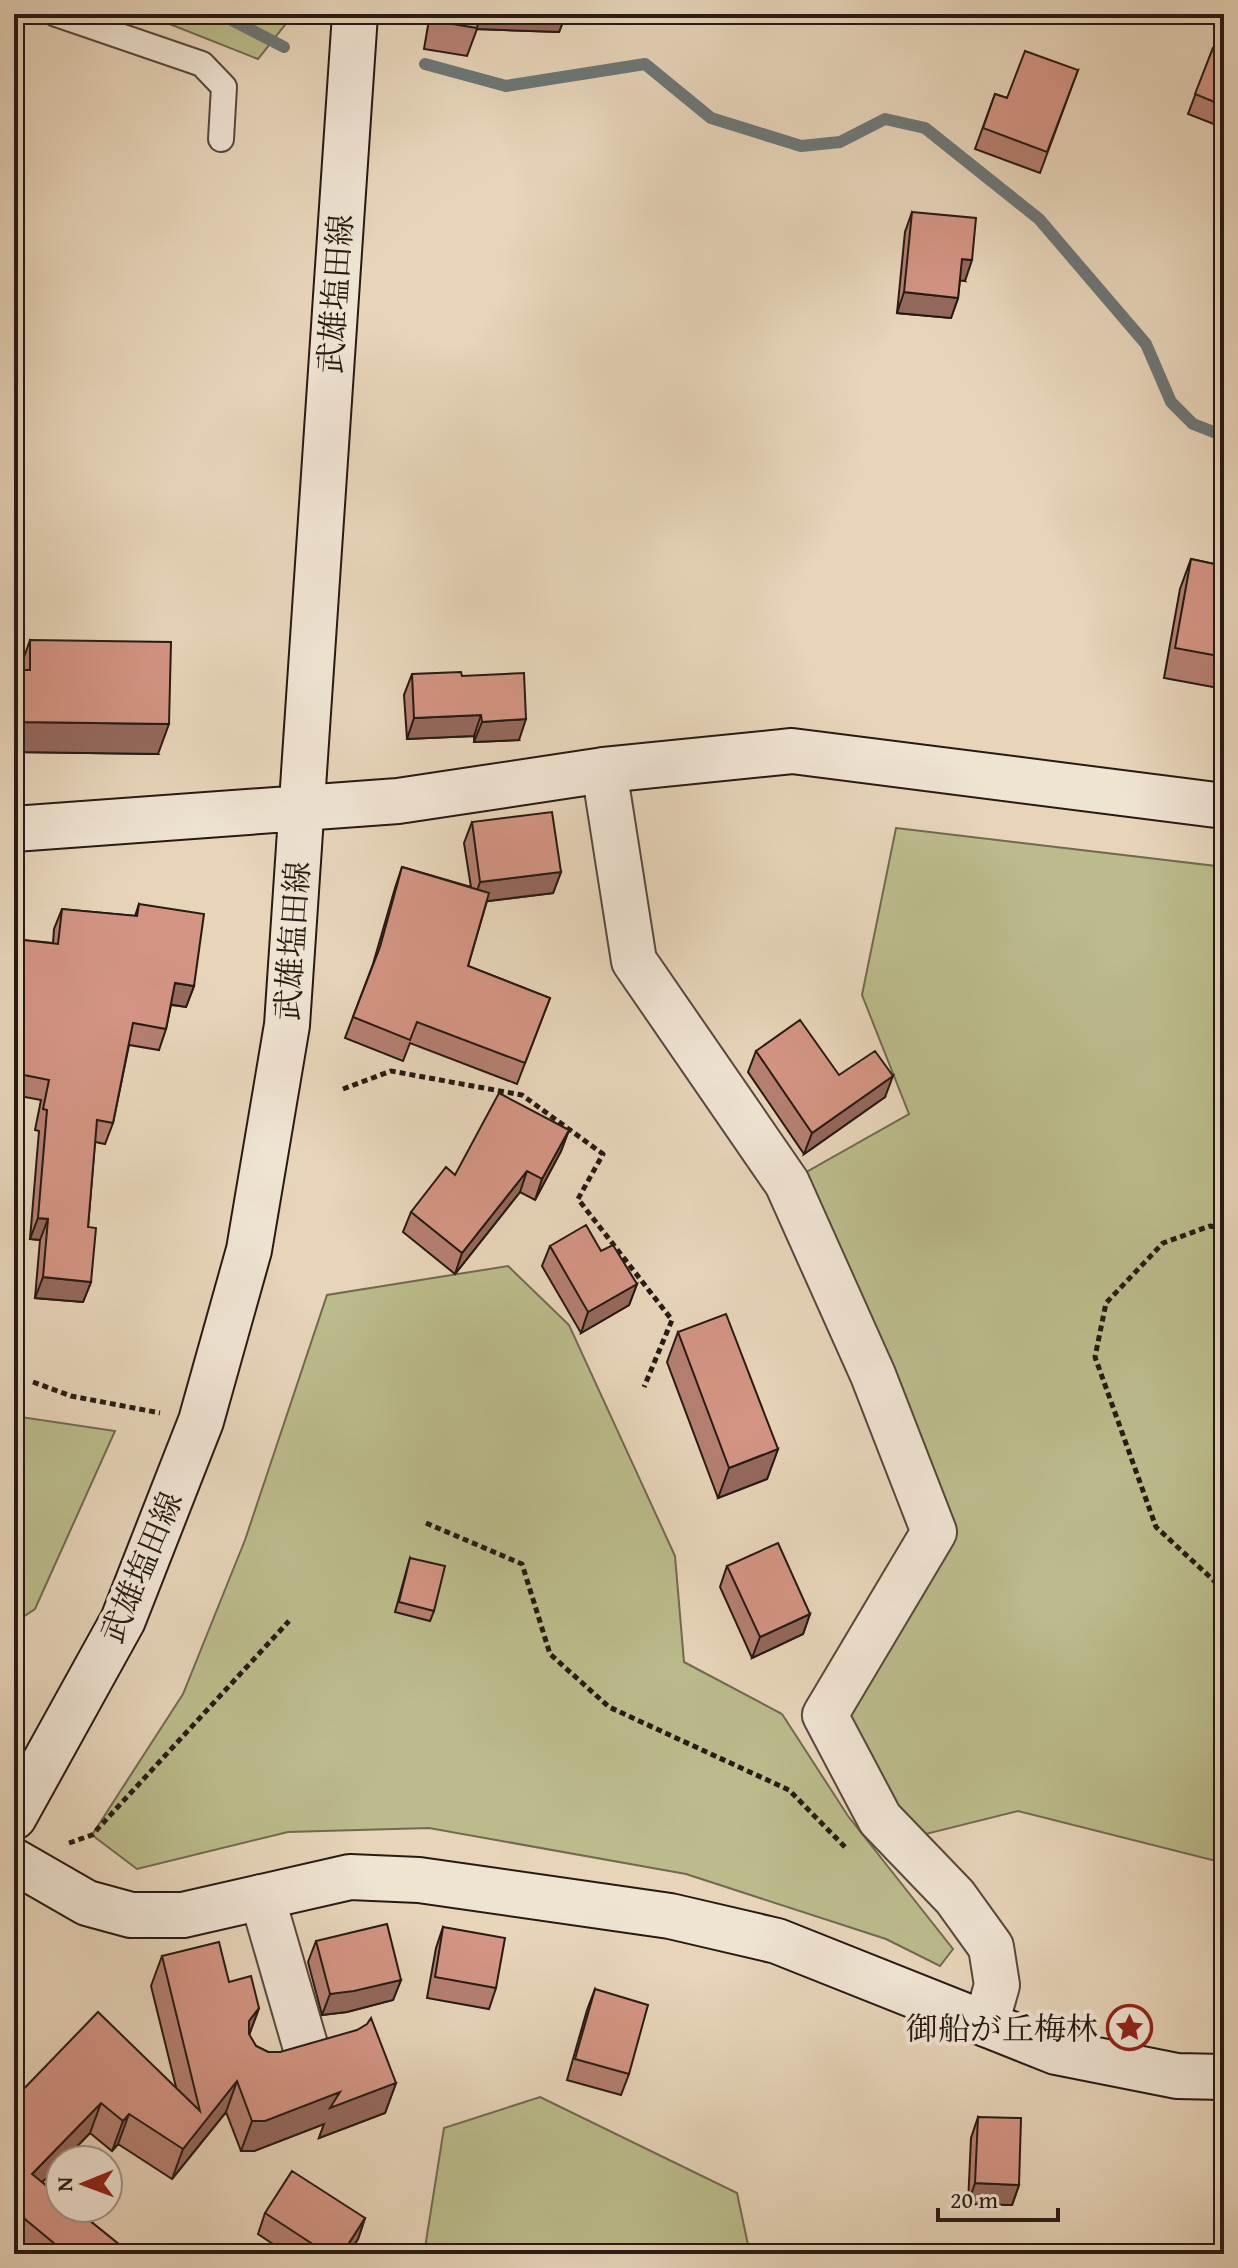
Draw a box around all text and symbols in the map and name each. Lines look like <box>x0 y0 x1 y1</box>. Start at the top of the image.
street label: 武雄塩田線 <box>306 213 364 375</box>
street label: 武雄塩田線 <box>263 860 321 1022</box>
street label: 武雄塩田線 <box>88 1484 194 1650</box>
place icon: 御船が丘梅林 <box>1105 2004 1153 2052</box>
place label: 御船が丘梅林 <box>906 2005 1098 2052</box>
north arrow <box>44 2144 124 2224</box>
scale bar <box>938 2172 1058 2222</box>
text: N <box>48 2176 80 2192</box>
text: 20 m <box>950 2182 998 2217</box>

